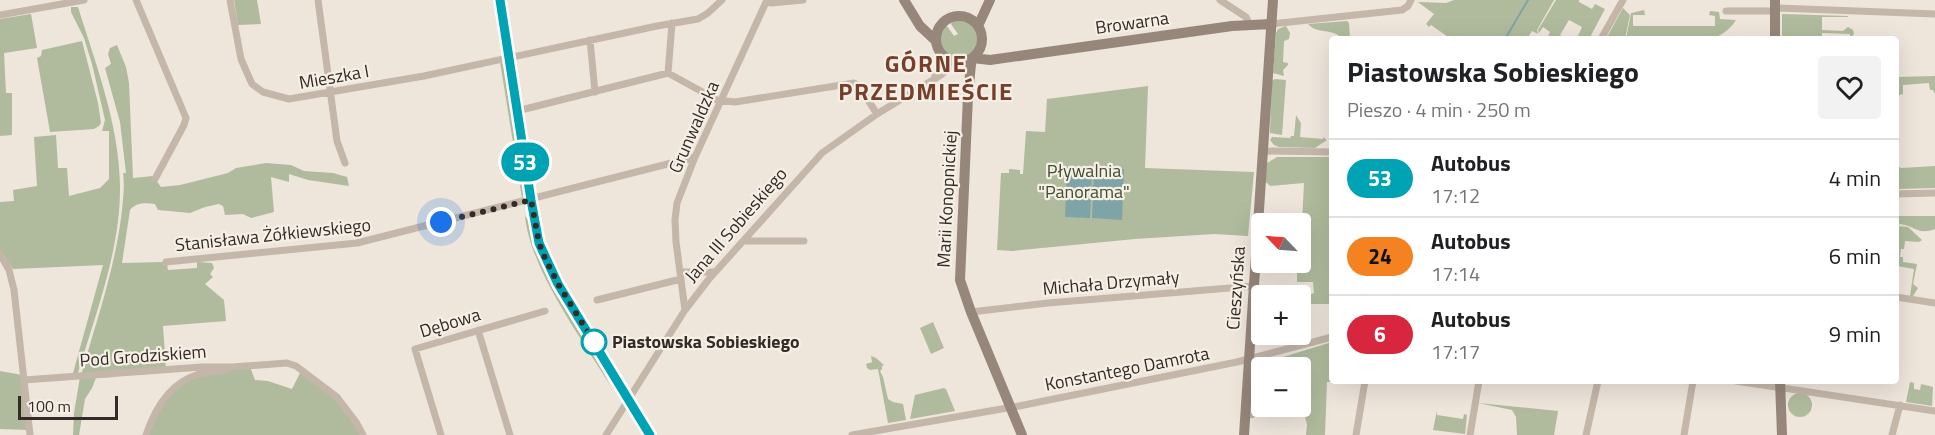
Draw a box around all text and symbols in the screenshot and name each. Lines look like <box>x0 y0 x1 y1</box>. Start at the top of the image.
street label: Browarna <box>1093 4 1171 41</box>
district label: GÓRNE PRZEDMIEŚCIE <box>838 45 1014 109</box>
text: Piastowska Sobieskiego <box>1347 50 1639 93</box>
button: heart <box>1818 56 1881 119</box>
street label: Mieszka I <box>297 57 371 96</box>
street label: Grunwaldzka <box>661 76 726 177</box>
text: Pieszo · 4 min · 250 m <box>1347 94 1531 125</box>
street label: Marii Konopnickiej <box>929 130 964 268</box>
line badge: 53 <box>498 142 552 182</box>
text: 53 <box>513 146 537 178</box>
text: Autobus <box>1431 146 1511 180</box>
park label: Pływalnia "Panorama" <box>1038 157 1130 205</box>
street label: Jana III Sobieskiego <box>678 161 793 288</box>
text: 4 min <box>1829 161 1881 195</box>
text: 53 <box>1368 162 1392 194</box>
text: 17:12 <box>1431 180 1480 211</box>
your location <box>426 207 456 237</box>
street label: Stanisława Żółkiewskiego <box>174 211 372 258</box>
north arrow <box>1251 213 1311 273</box>
map controls <box>1251 213 1311 417</box>
text: Autobus <box>1431 224 1511 258</box>
text: 6 min <box>1829 239 1881 273</box>
text: 24 <box>1368 240 1392 272</box>
street label: Cieszyńska <box>1219 245 1252 331</box>
text: 17:14 <box>1431 258 1480 289</box>
street label: Michała Drzymały <box>1041 263 1181 302</box>
button: + <box>1251 285 1311 345</box>
street label: Dębowa <box>416 301 484 345</box>
text: Autobus <box>1431 302 1511 336</box>
text: 9 min <box>1829 317 1881 351</box>
text: 6 <box>1374 318 1386 350</box>
place label: Piastowska Sobieskiego <box>612 328 800 355</box>
marker: Piastowska Sobieskiego <box>581 329 607 355</box>
text: 17:17 <box>1431 336 1480 367</box>
street label: Pod Grodziskiem <box>79 338 207 373</box>
street label: Konstantego Damrota <box>1042 339 1211 398</box>
button: − <box>1251 357 1311 417</box>
scale bar <box>18 393 118 420</box>
text: 100 m <box>27 394 71 418</box>

